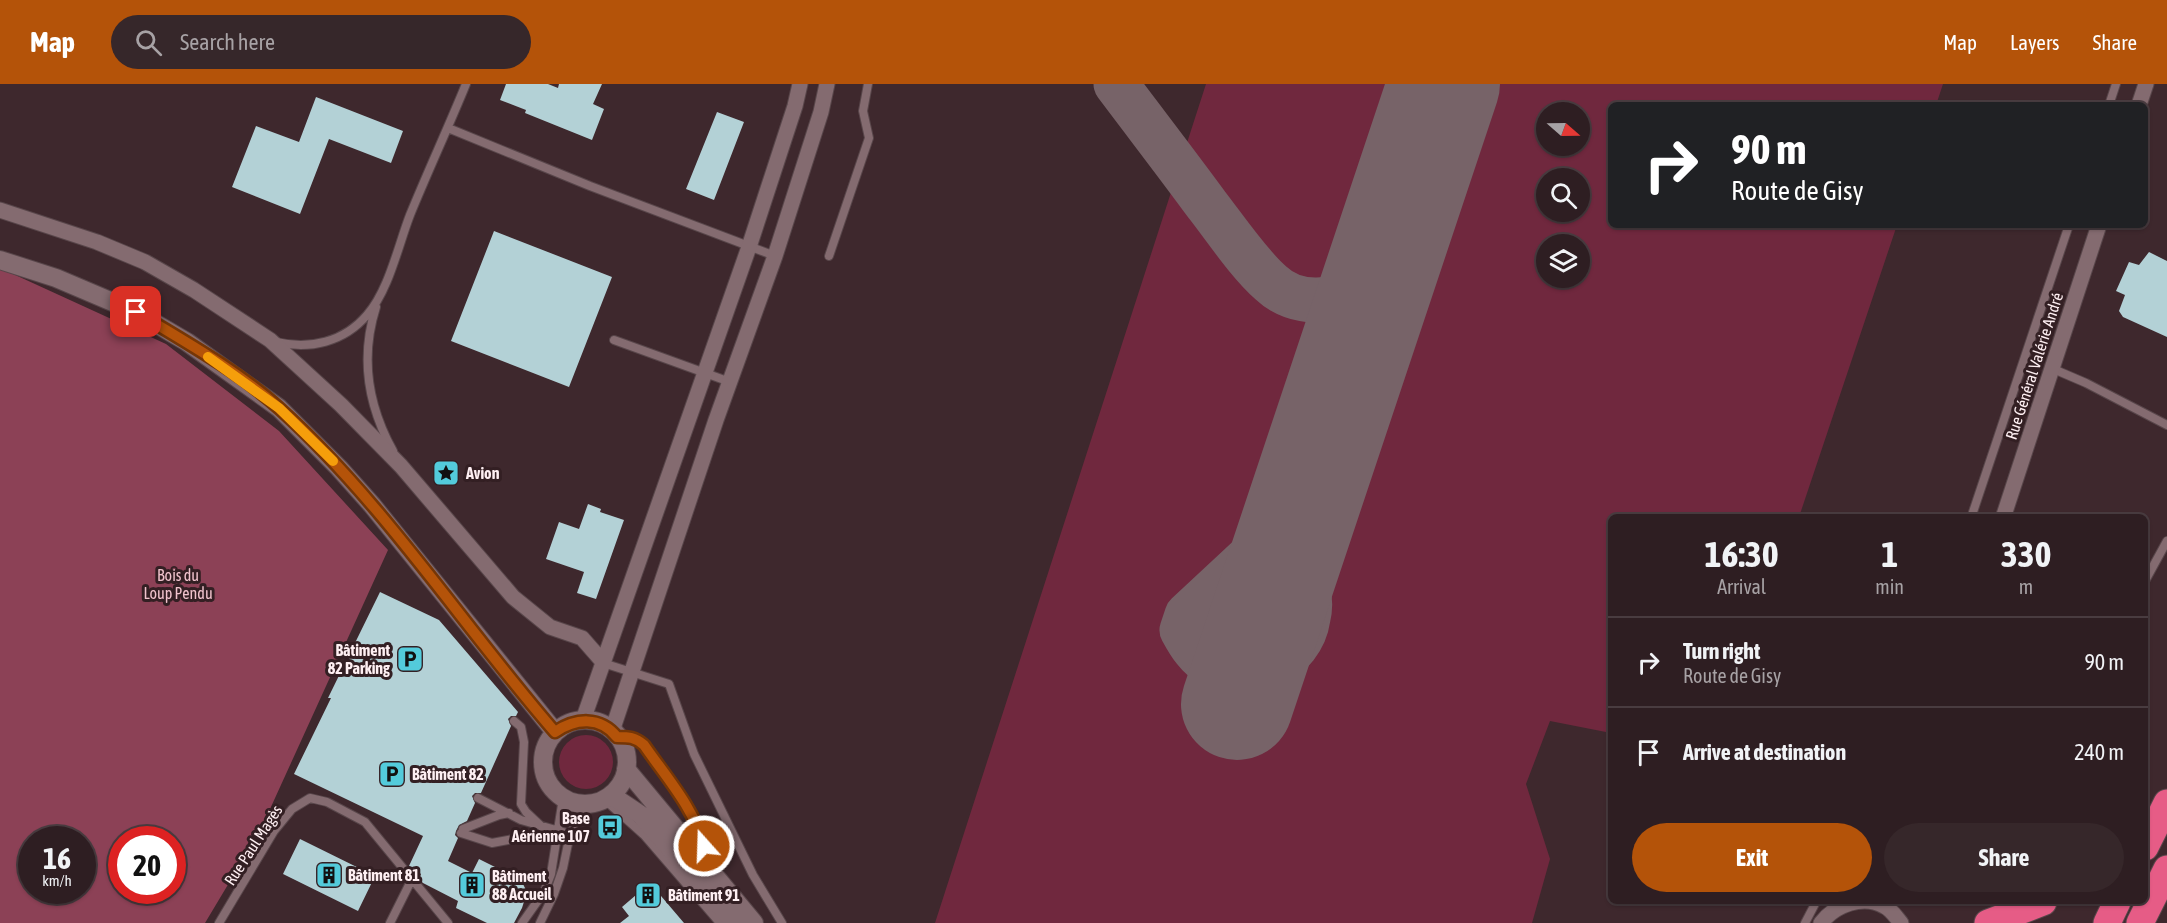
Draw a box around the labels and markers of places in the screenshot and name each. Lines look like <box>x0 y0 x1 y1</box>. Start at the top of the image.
pin <box>110 286 161 337</box>
place icon: Avion <box>431 458 461 488</box>
place label: Avion <box>465 464 500 482</box>
place label: Bâtiment 82 Parking <box>328 641 390 677</box>
parking icon: Bâtiment 82 Parking <box>395 644 425 674</box>
parking icon: Bâtiment 82 <box>377 759 407 789</box>
place label: Bâtiment 82 <box>412 765 484 783</box>
place label: Base Aérienne 107 <box>511 809 590 845</box>
bus stop icon: Base Aérienne 107 <box>595 812 625 842</box>
building icon: Bâtiment 81 <box>314 860 344 890</box>
place label: Bâtiment 81 <box>348 866 420 884</box>
place label: Bâtiment 88 Accueil <box>492 867 553 903</box>
building icon: Bâtiment 88 Accueil <box>457 870 487 900</box>
building icon: Bâtiment 91 <box>633 880 663 910</box>
place label: Bâtiment 91 <box>668 886 740 904</box>

